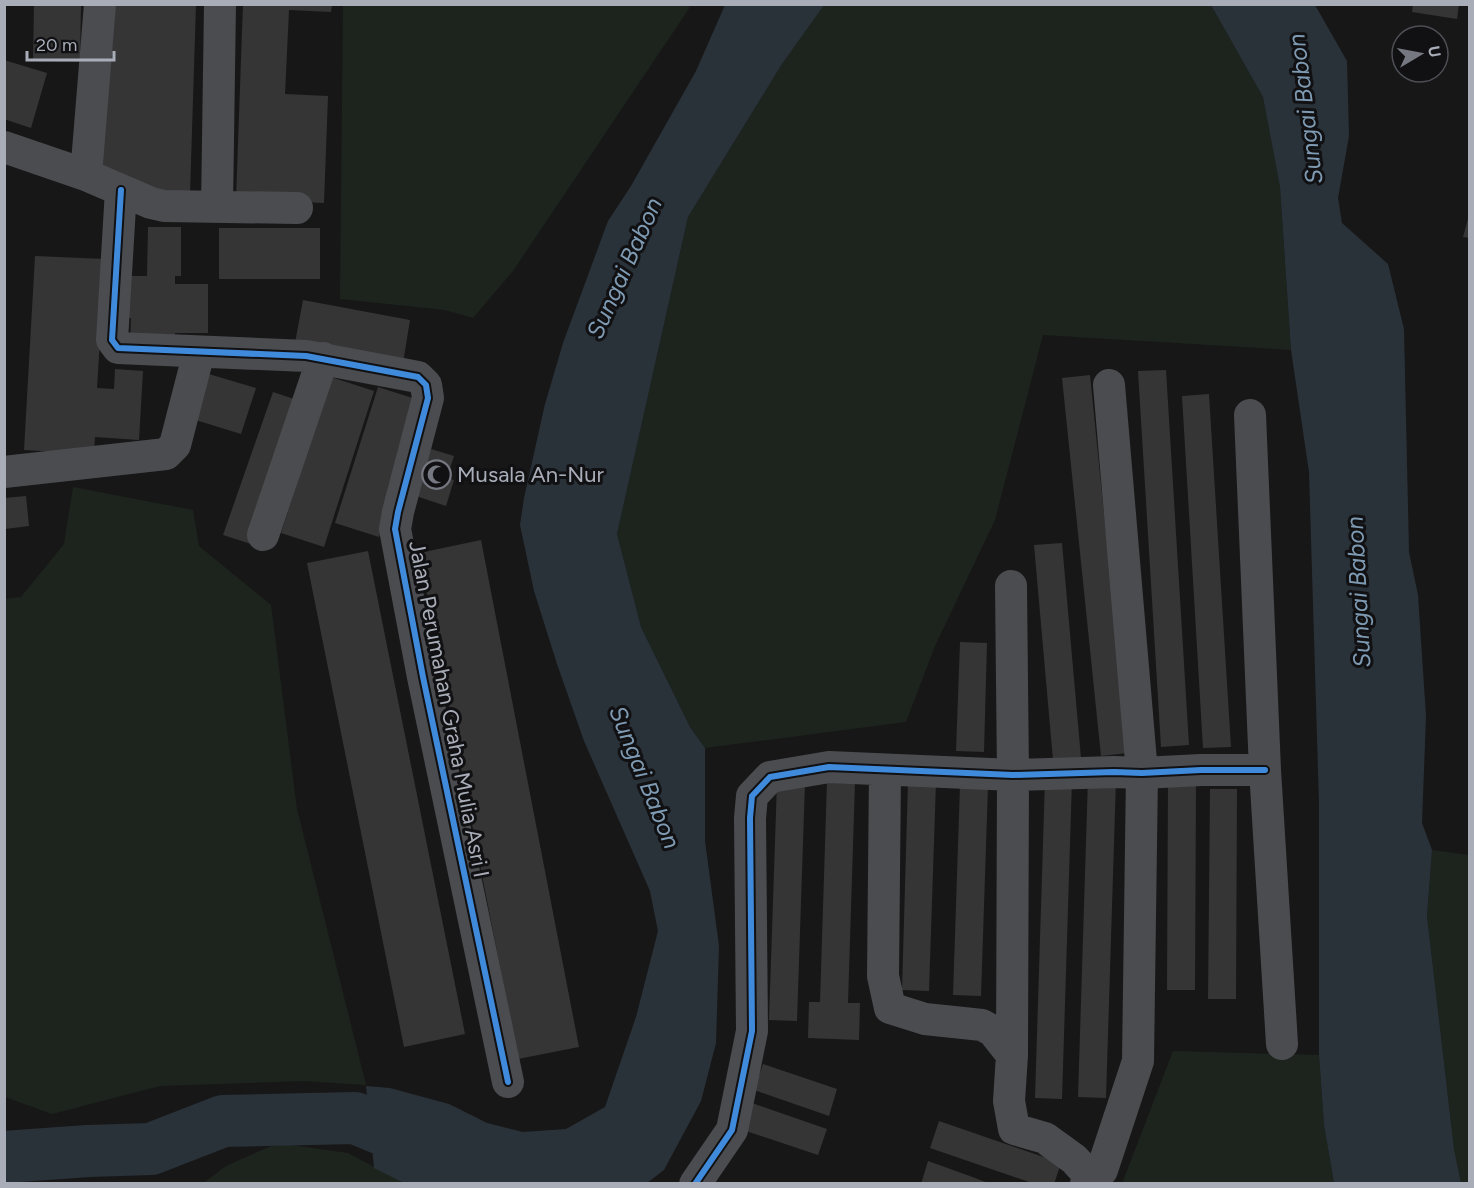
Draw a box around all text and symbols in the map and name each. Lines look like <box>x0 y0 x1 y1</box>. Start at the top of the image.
scale bar <box>27 24 114 62</box>
north arrow <box>1390 24 1450 84</box>
water label: Sungai Babon <box>1281 32 1329 186</box>
text: 20 m <box>36 34 77 56</box>
text: U <box>1424 44 1445 59</box>
water label: Sungai Babon <box>580 193 668 343</box>
mosque icon: Musala An-Nur <box>420 458 452 490</box>
place label: Musala An-Nur <box>457 461 605 488</box>
water label: Sungai Babon <box>1340 516 1376 668</box>
street label: Jalan Perumahan Graha Mulia Asri I <box>403 538 495 880</box>
water label: Sungai Babon <box>603 701 687 853</box>

